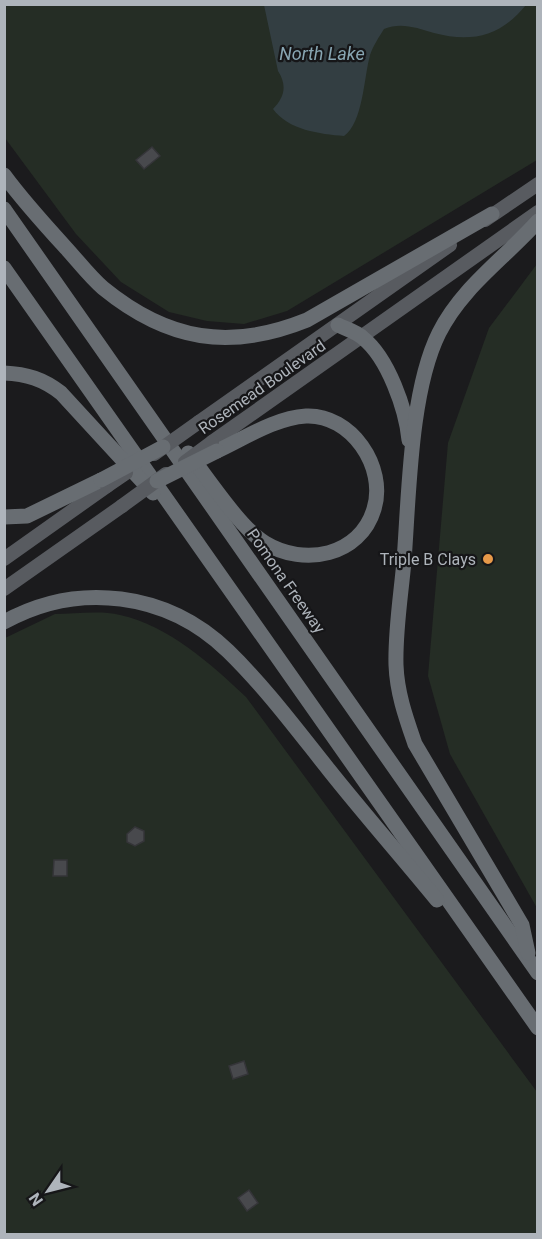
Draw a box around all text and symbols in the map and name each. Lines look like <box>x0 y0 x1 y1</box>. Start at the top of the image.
water label: North Lake <box>279 43 365 64</box>
street label: Rosemead Boulevard <box>195 336 329 438</box>
street label: Pomona Freeway <box>243 525 329 637</box>
place label: Triple B Clays <box>380 550 476 569</box>
marker: Triple B Clays <box>481 552 495 566</box>
north arrow <box>18 1161 78 1221</box>
text: N <box>25 1189 47 1209</box>

